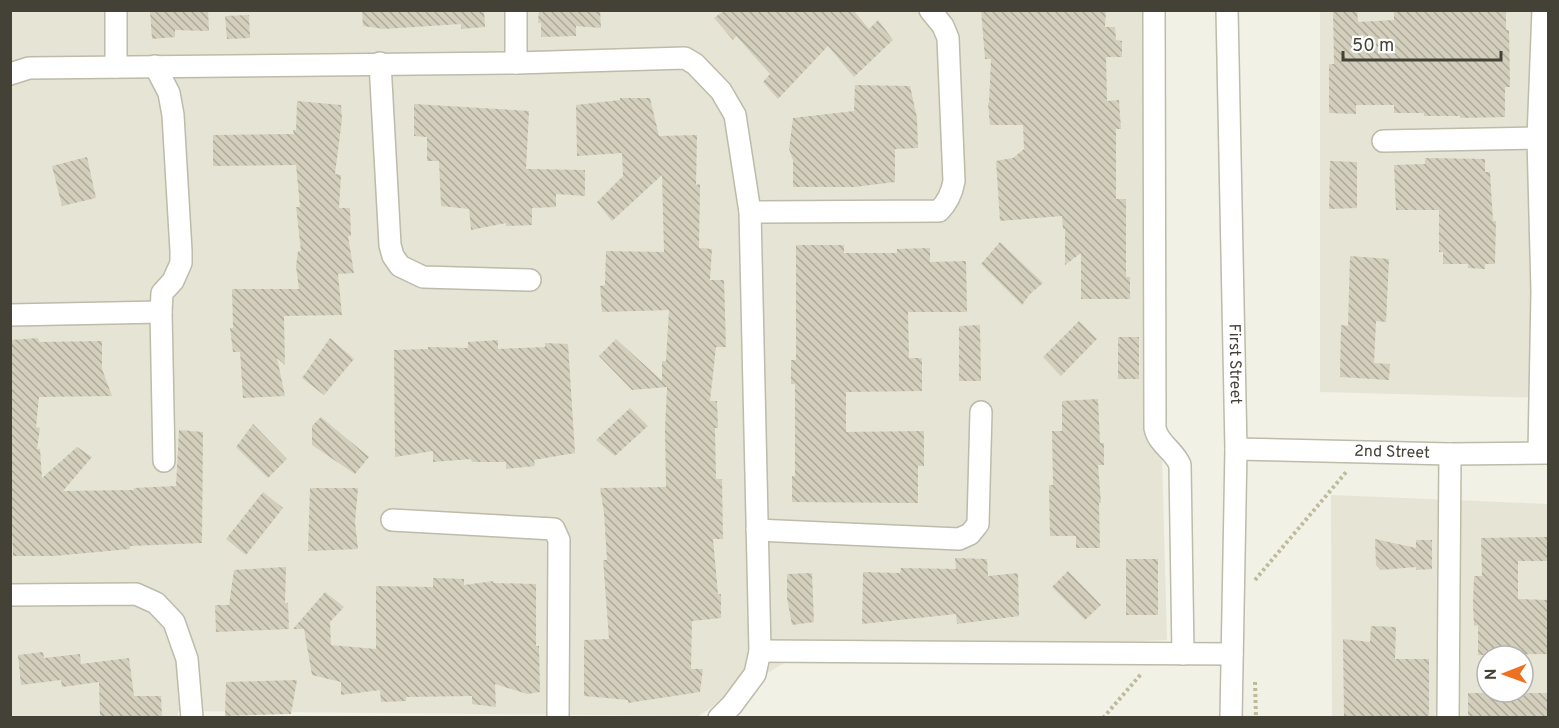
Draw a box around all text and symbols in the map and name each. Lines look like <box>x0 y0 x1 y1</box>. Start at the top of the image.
scale bar <box>1343 24 1500 62</box>
text: 50 m <box>1352 35 1394 58</box>
street label: First Street <box>1223 324 1245 404</box>
street label: 2nd Street <box>1354 442 1430 464</box>
north arrow <box>1475 644 1535 704</box>
text: N <box>1482 668 1502 680</box>

